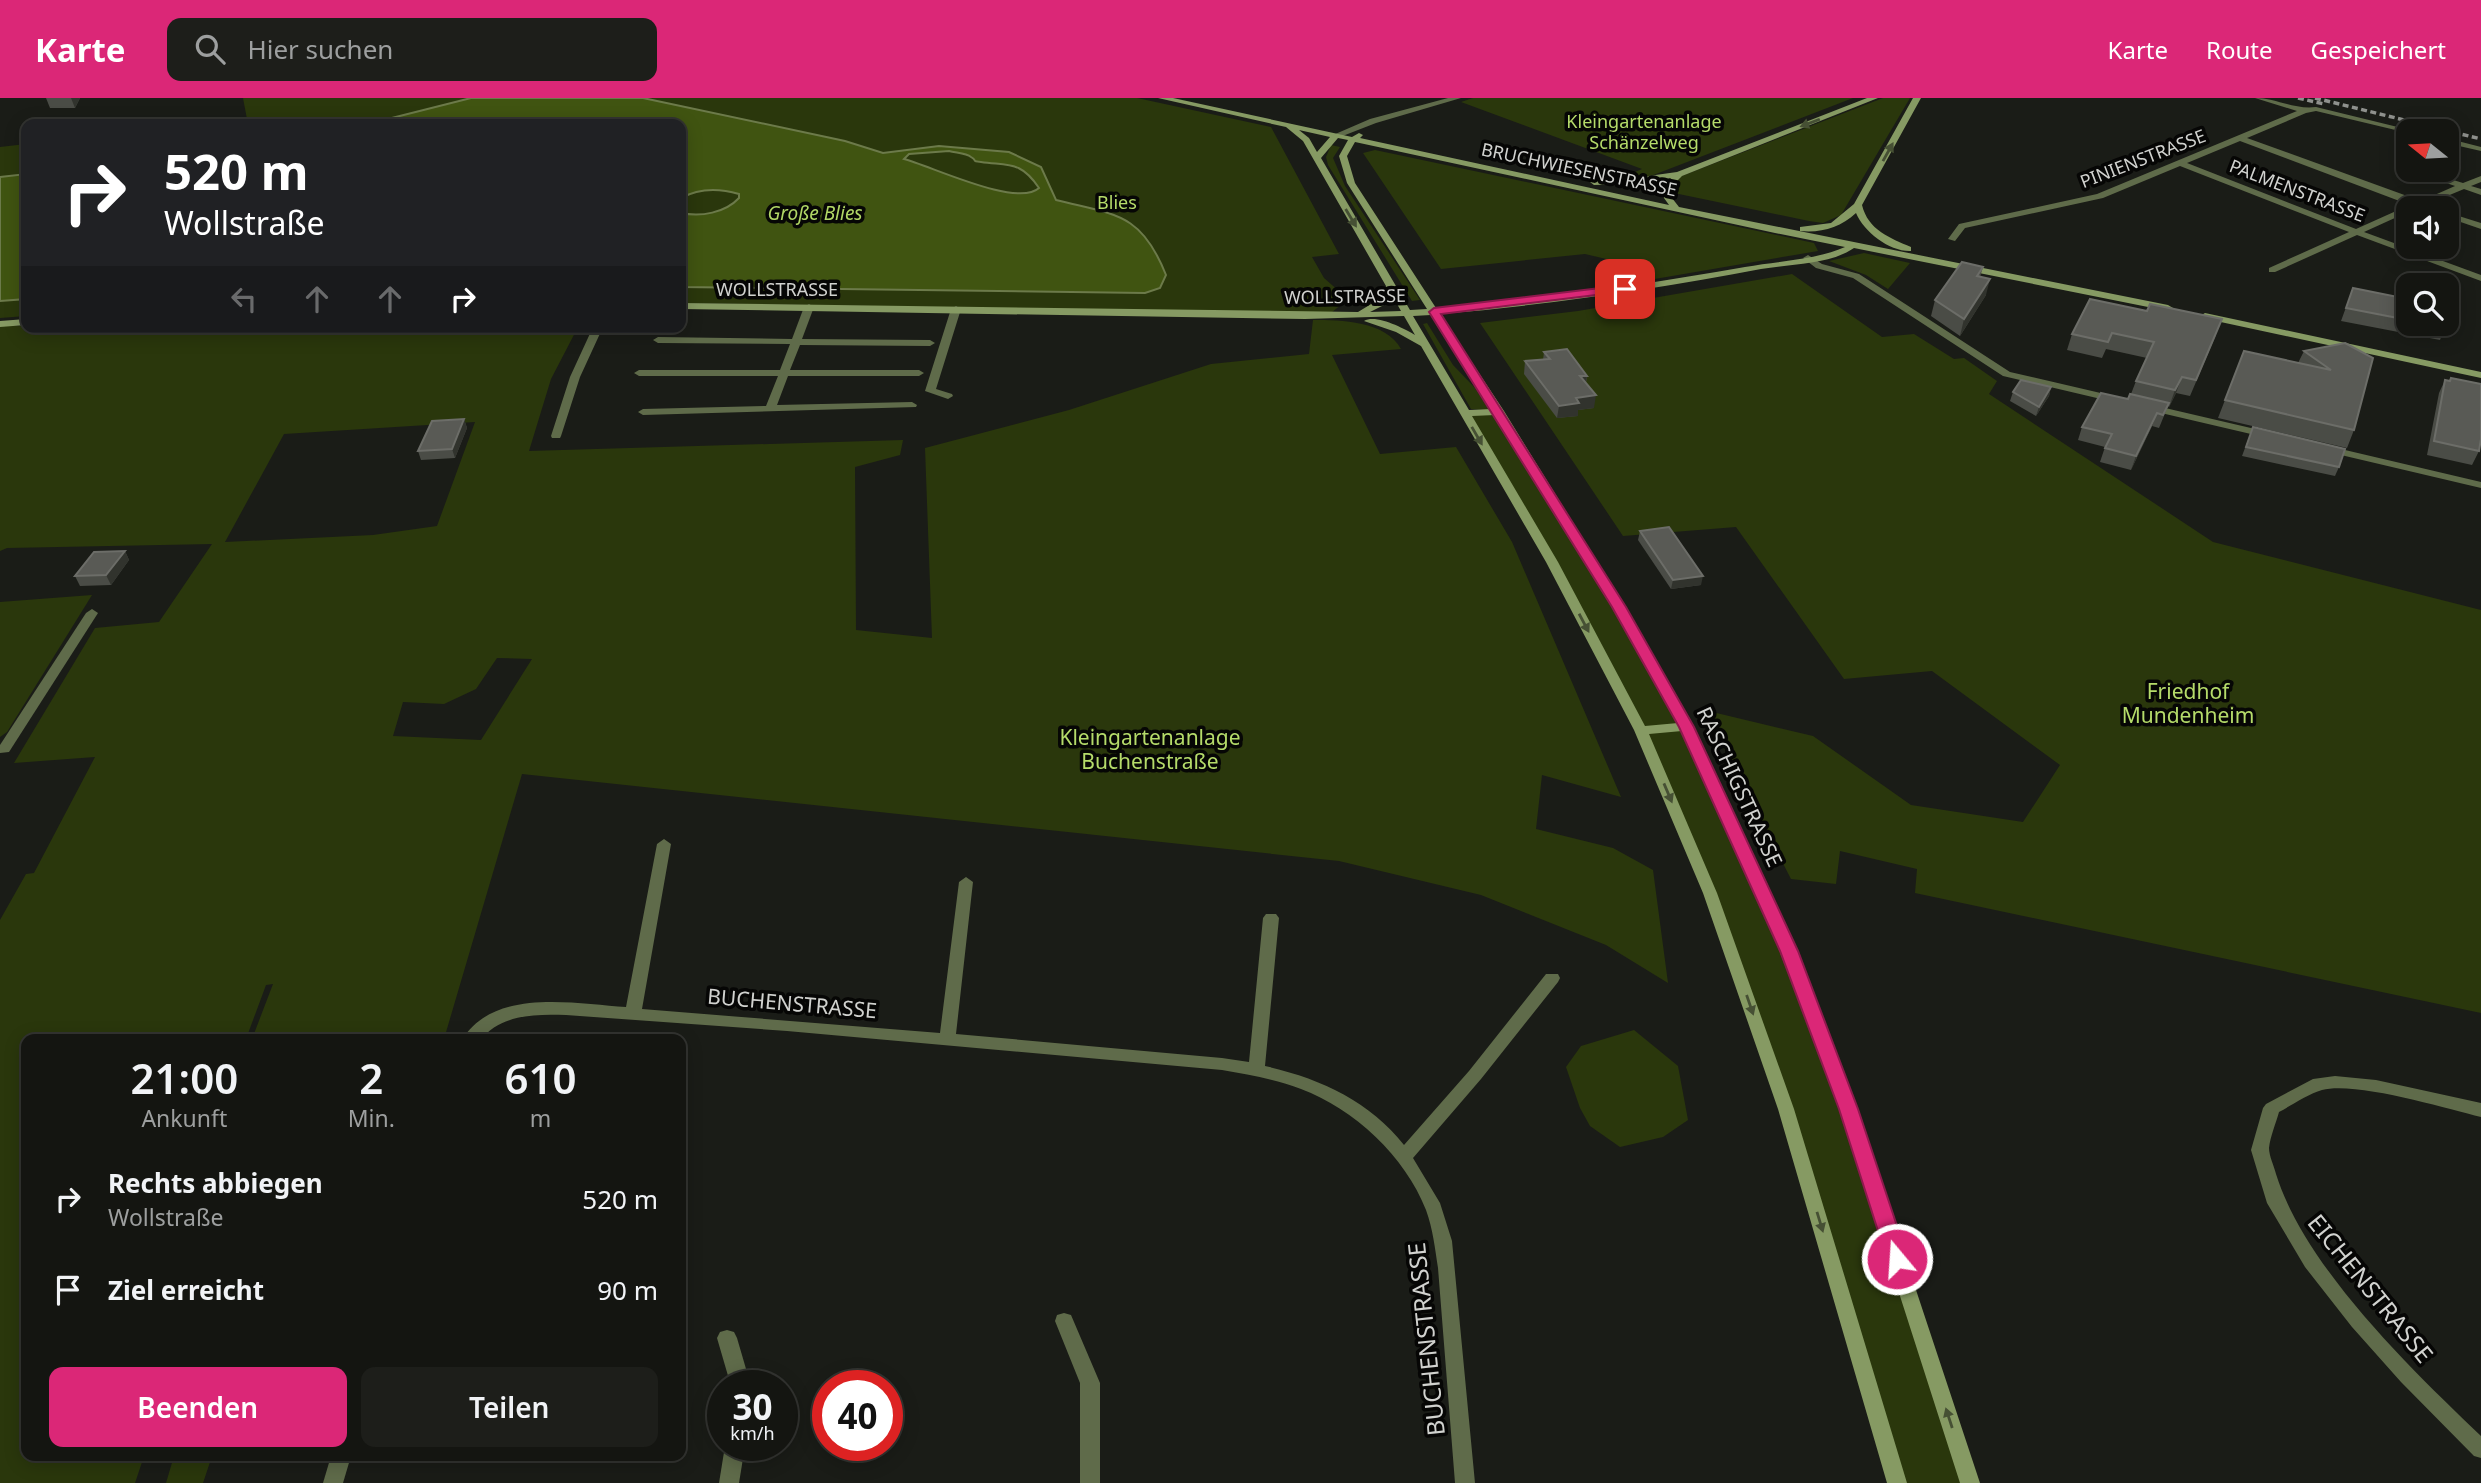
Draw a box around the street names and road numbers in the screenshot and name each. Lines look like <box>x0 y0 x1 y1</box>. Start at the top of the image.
street label: PINIENSTRASSE <box>2076 123 2209 193</box>
street label: BRUCHWIESENSTRASSE <box>1479 137 1679 202</box>
street label: PALMENSTRASSE <box>2226 153 2369 227</box>
street label: WOLLSTRASSE <box>716 277 838 301</box>
street label: WOLLSTRASSE <box>1284 283 1406 309</box>
street label: RASCHIGSTRASSE <box>1691 702 1789 871</box>
street label: BUCHENSTRASSE <box>706 982 878 1024</box>
street label: EICHENSTRASSE <box>2301 1207 2441 1369</box>
street label: BUCHENSTRASSE <box>1399 1241 1452 1437</box>

